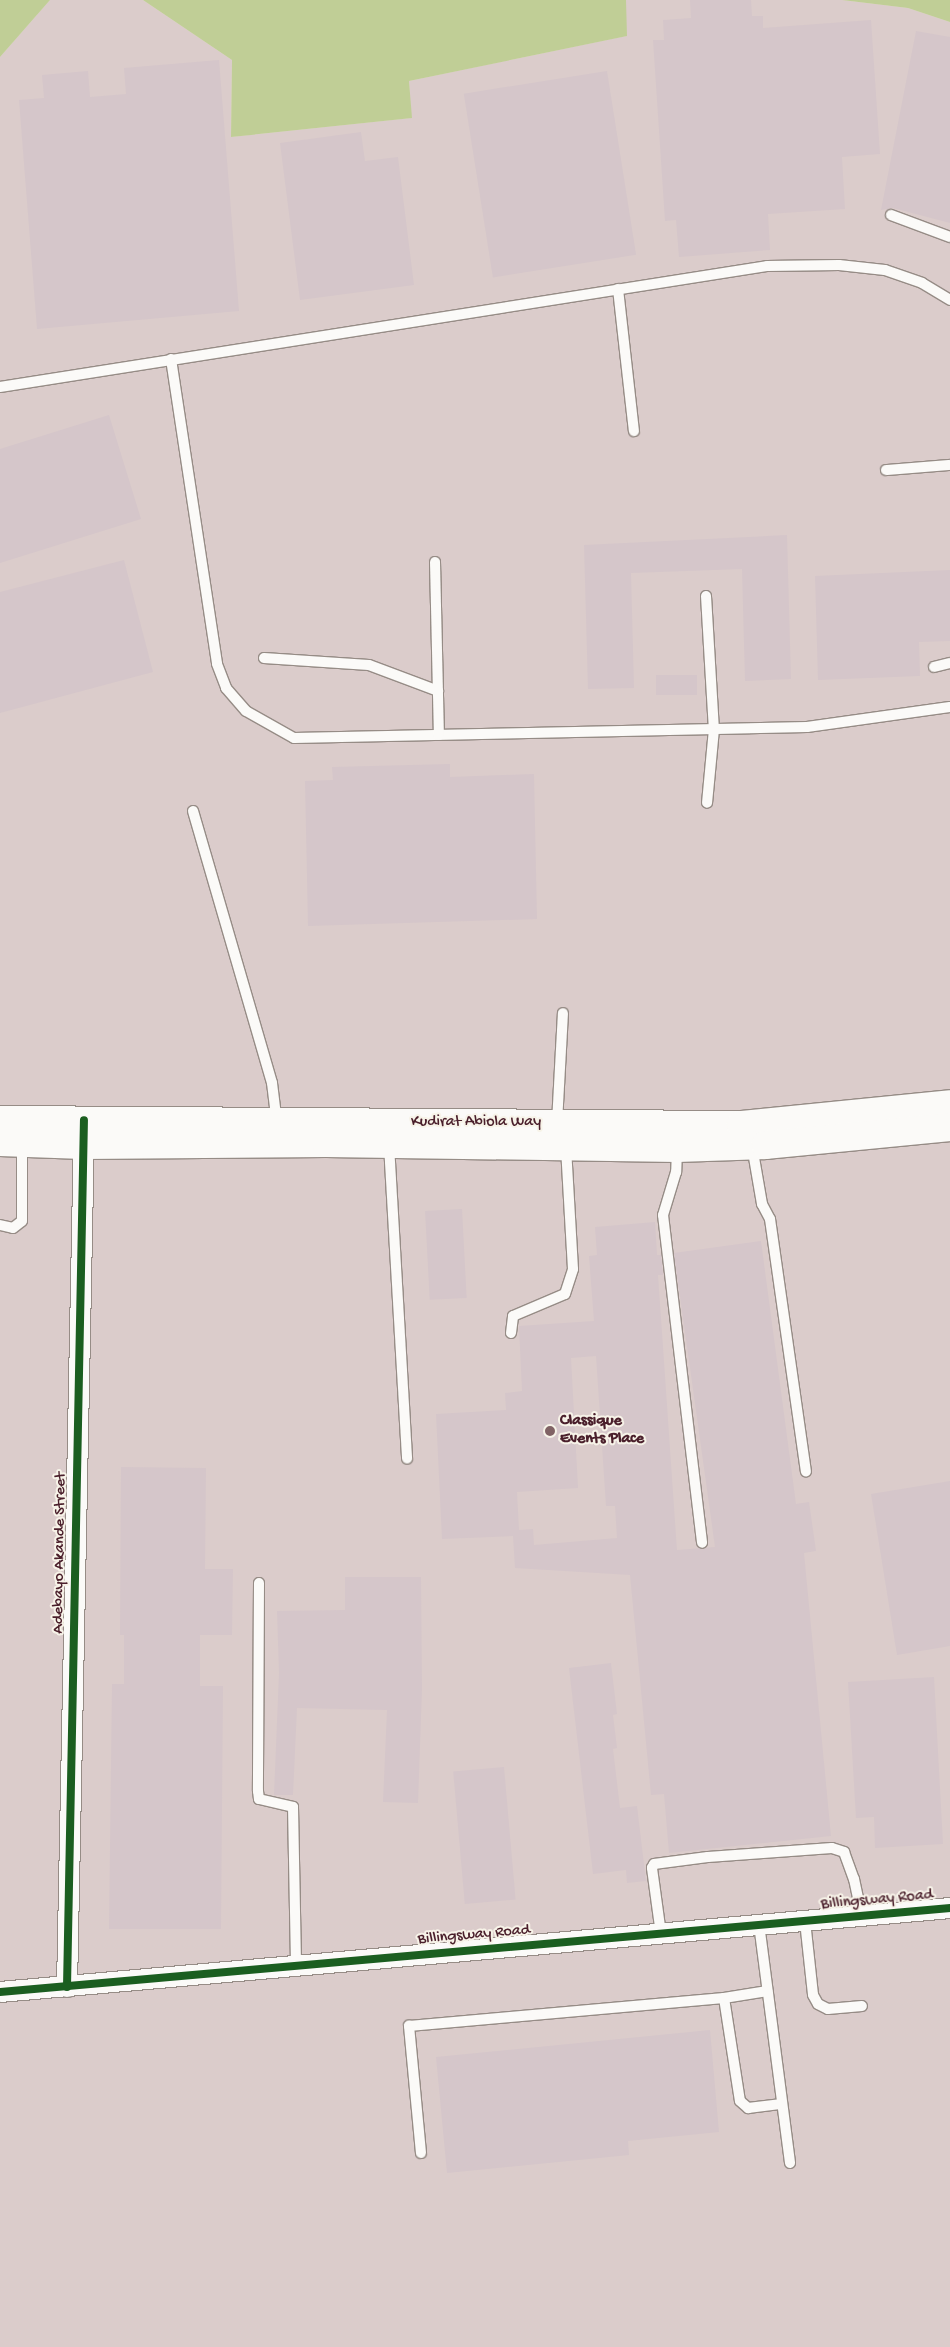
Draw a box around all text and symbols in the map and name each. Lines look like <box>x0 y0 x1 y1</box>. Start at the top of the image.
street label: Kudirat Abiola Way <box>411 1113 541 1133</box>
place label: Classique Events Place <box>560 1412 644 1450</box>
marker: Classique Events Place <box>544 1425 556 1437</box>
street label: Adebayo Akande Street <box>50 1472 72 1634</box>
street label: Billingsway Road <box>820 1887 934 1915</box>
street label: Billingsway Road <box>417 1922 531 1950</box>

